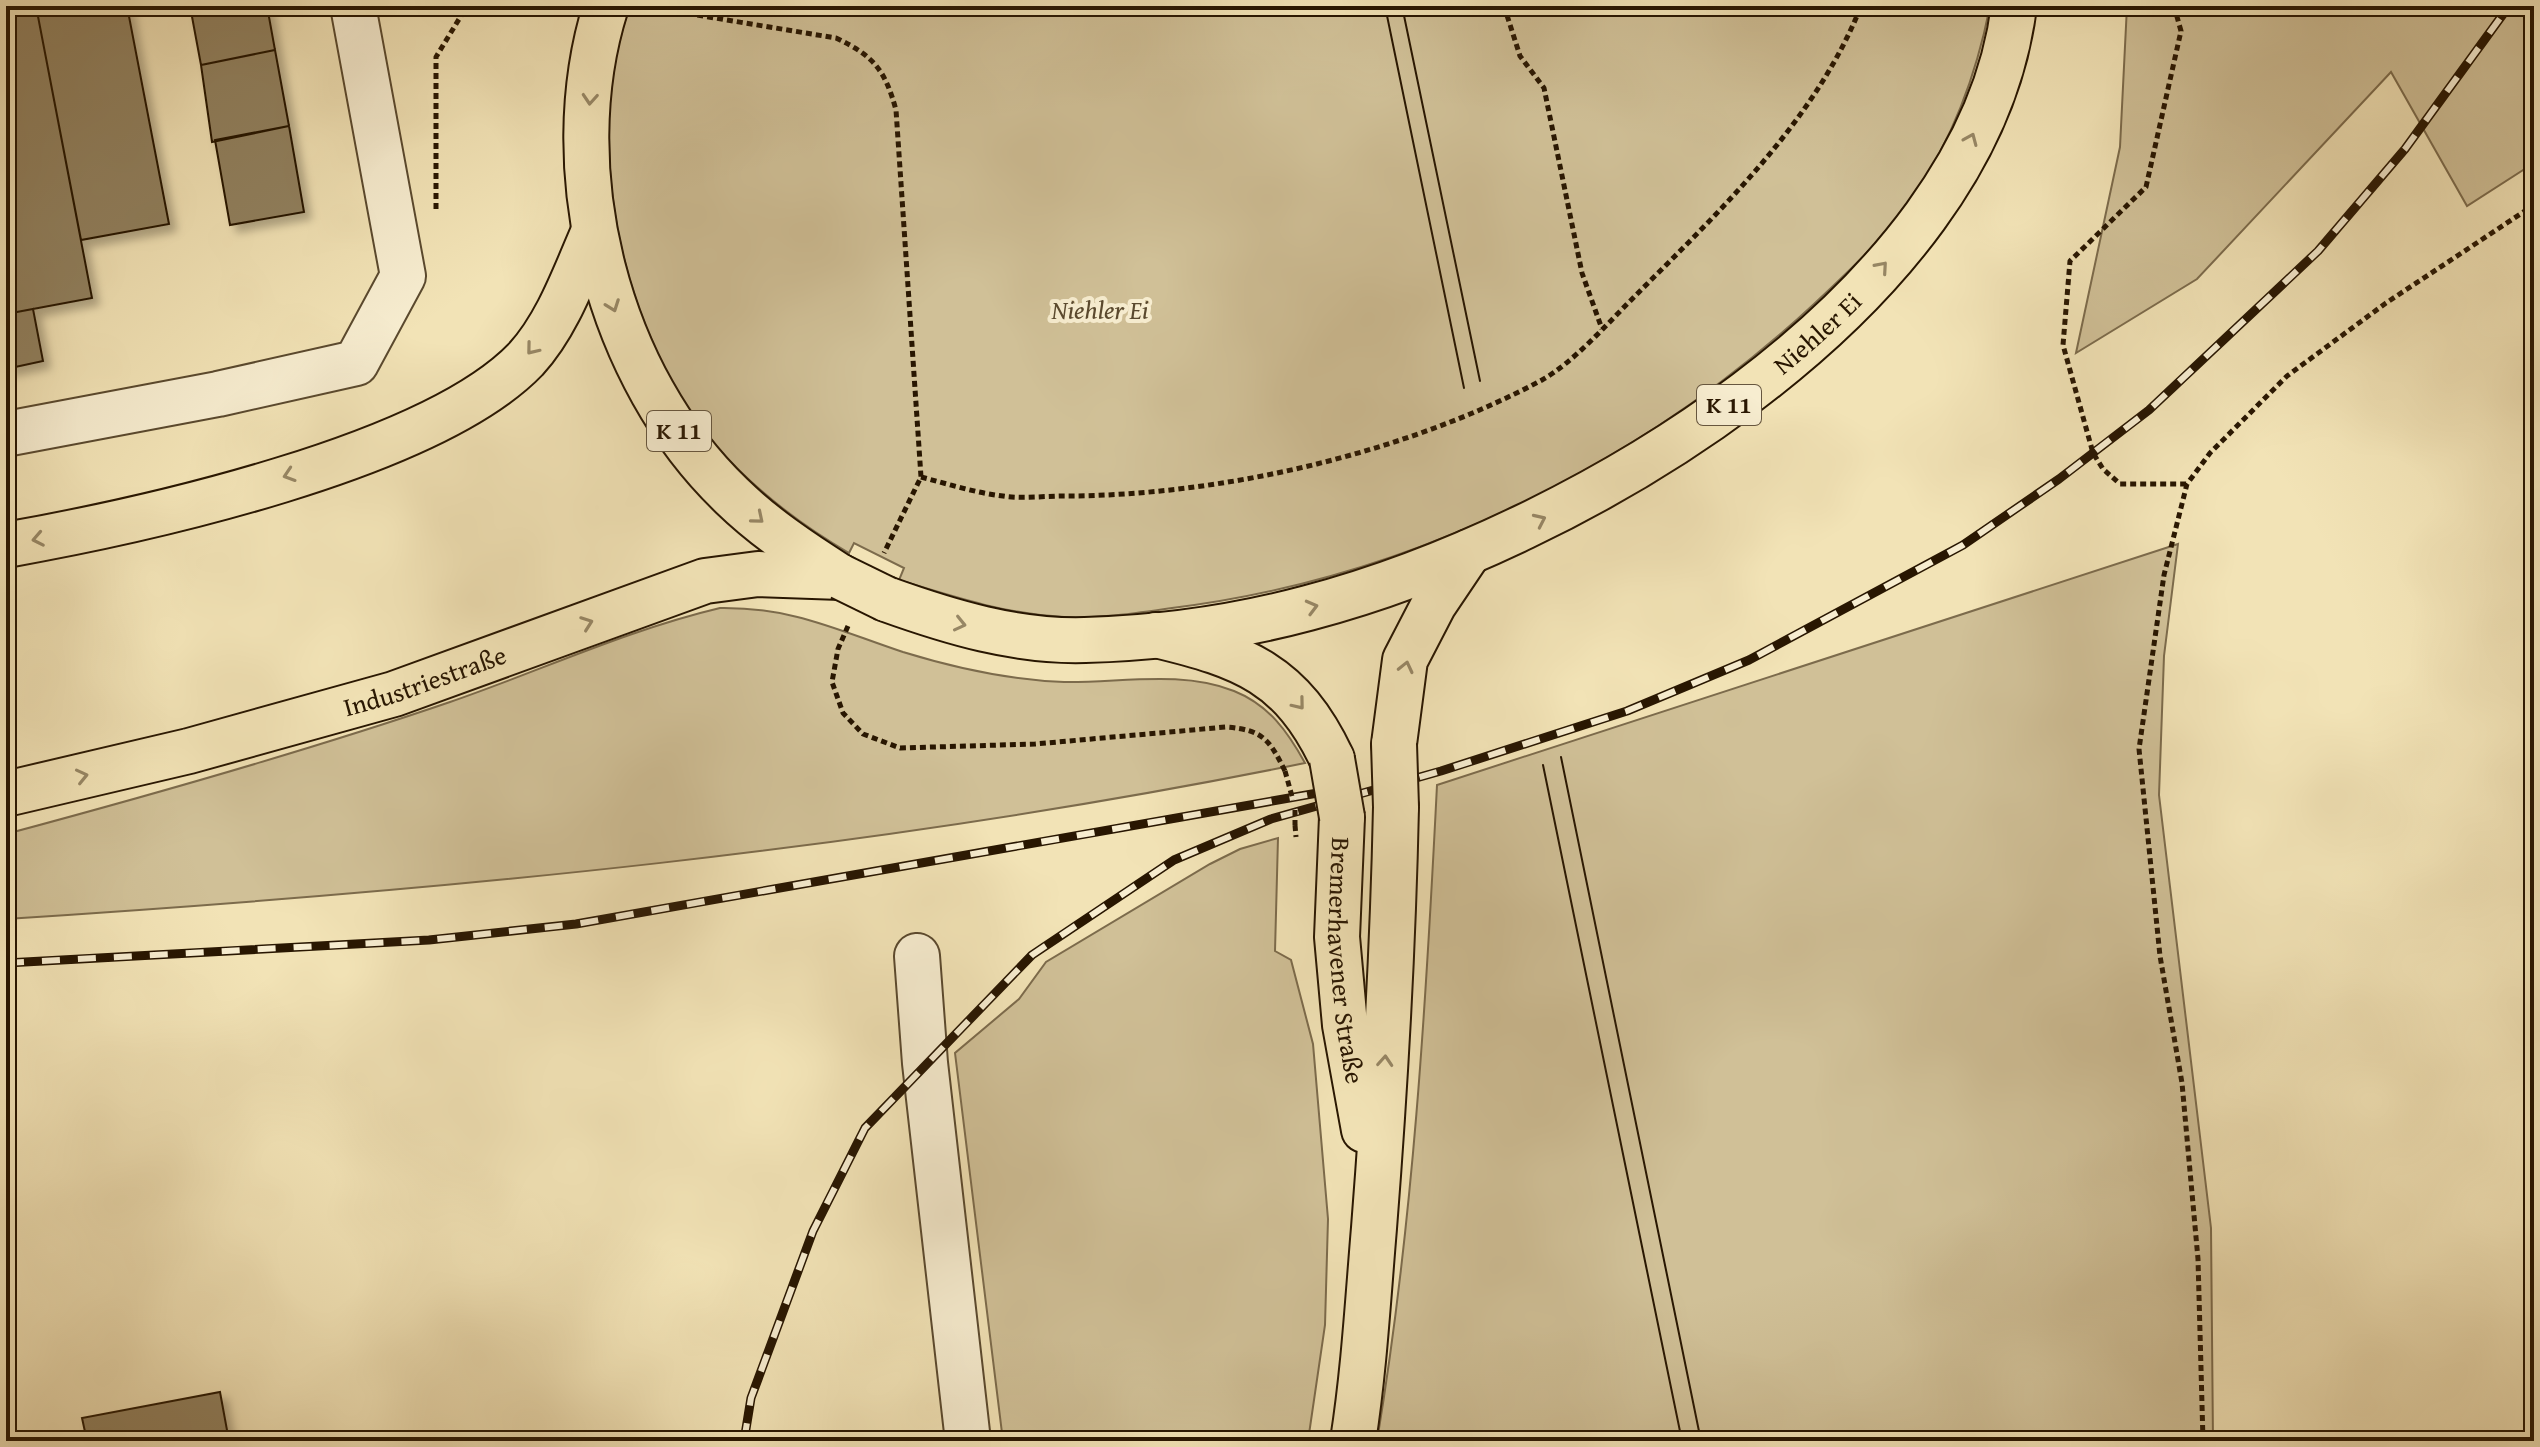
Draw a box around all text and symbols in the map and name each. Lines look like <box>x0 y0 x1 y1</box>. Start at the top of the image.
one-way arrow <box>582 93 599 106</box>
one-way arrow <box>1962 133 1978 147</box>
one-way arrow <box>1872 262 1887 277</box>
street label: Niehler Ei <box>1764 283 1870 383</box>
park label: Niehler Ei <box>1051 290 1149 329</box>
one-way arrow <box>604 299 620 313</box>
one-way arrow <box>528 340 542 355</box>
road number: K 11 <box>1697 385 1761 425</box>
road number: K 11 <box>647 411 711 451</box>
one-way arrow <box>283 466 297 482</box>
one-way arrow <box>749 508 764 523</box>
one-way arrow <box>1531 514 1546 530</box>
one-way arrow <box>31 530 45 547</box>
one-way arrow <box>1304 600 1318 616</box>
one-way arrow <box>952 615 966 632</box>
one-way arrow <box>579 617 593 633</box>
street label: Industriestraße <box>339 635 512 726</box>
one-way arrow <box>1396 660 1413 674</box>
one-way arrow <box>1289 695 1304 709</box>
one-way arrow <box>75 769 88 786</box>
street label: Bremerhavener Straße <box>1318 836 1375 1087</box>
one-way arrow <box>1376 1054 1393 1067</box>

